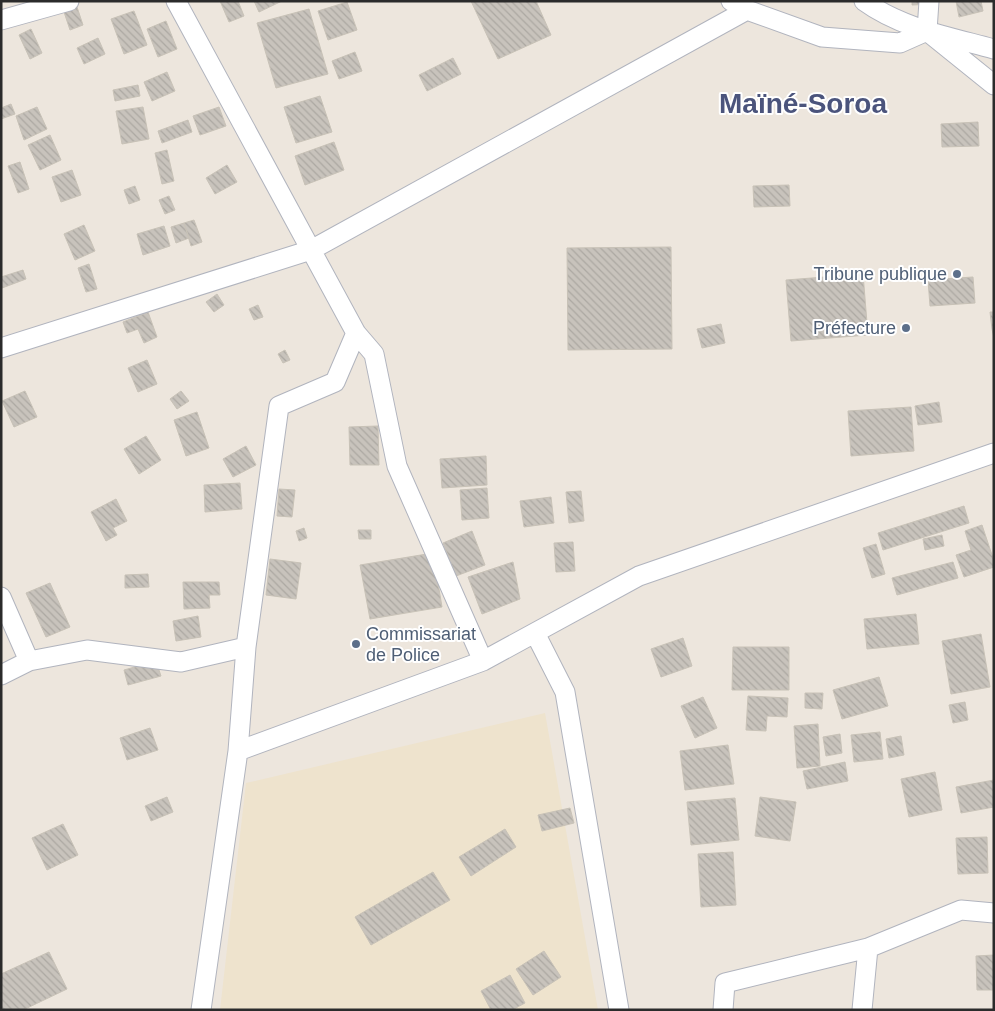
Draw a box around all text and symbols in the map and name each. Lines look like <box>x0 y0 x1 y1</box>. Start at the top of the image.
district label: Maïné-Soroa <box>719 88 887 119</box>
place label: Tribune publique <box>814 264 947 284</box>
marker: Tribune publique <box>951 268 963 280</box>
place label: Préfecture <box>813 318 896 338</box>
marker: Préfecture <box>900 322 912 334</box>
place label: Commissariat de Police <box>366 624 476 665</box>
marker: Commissariat de Police <box>350 638 362 650</box>

